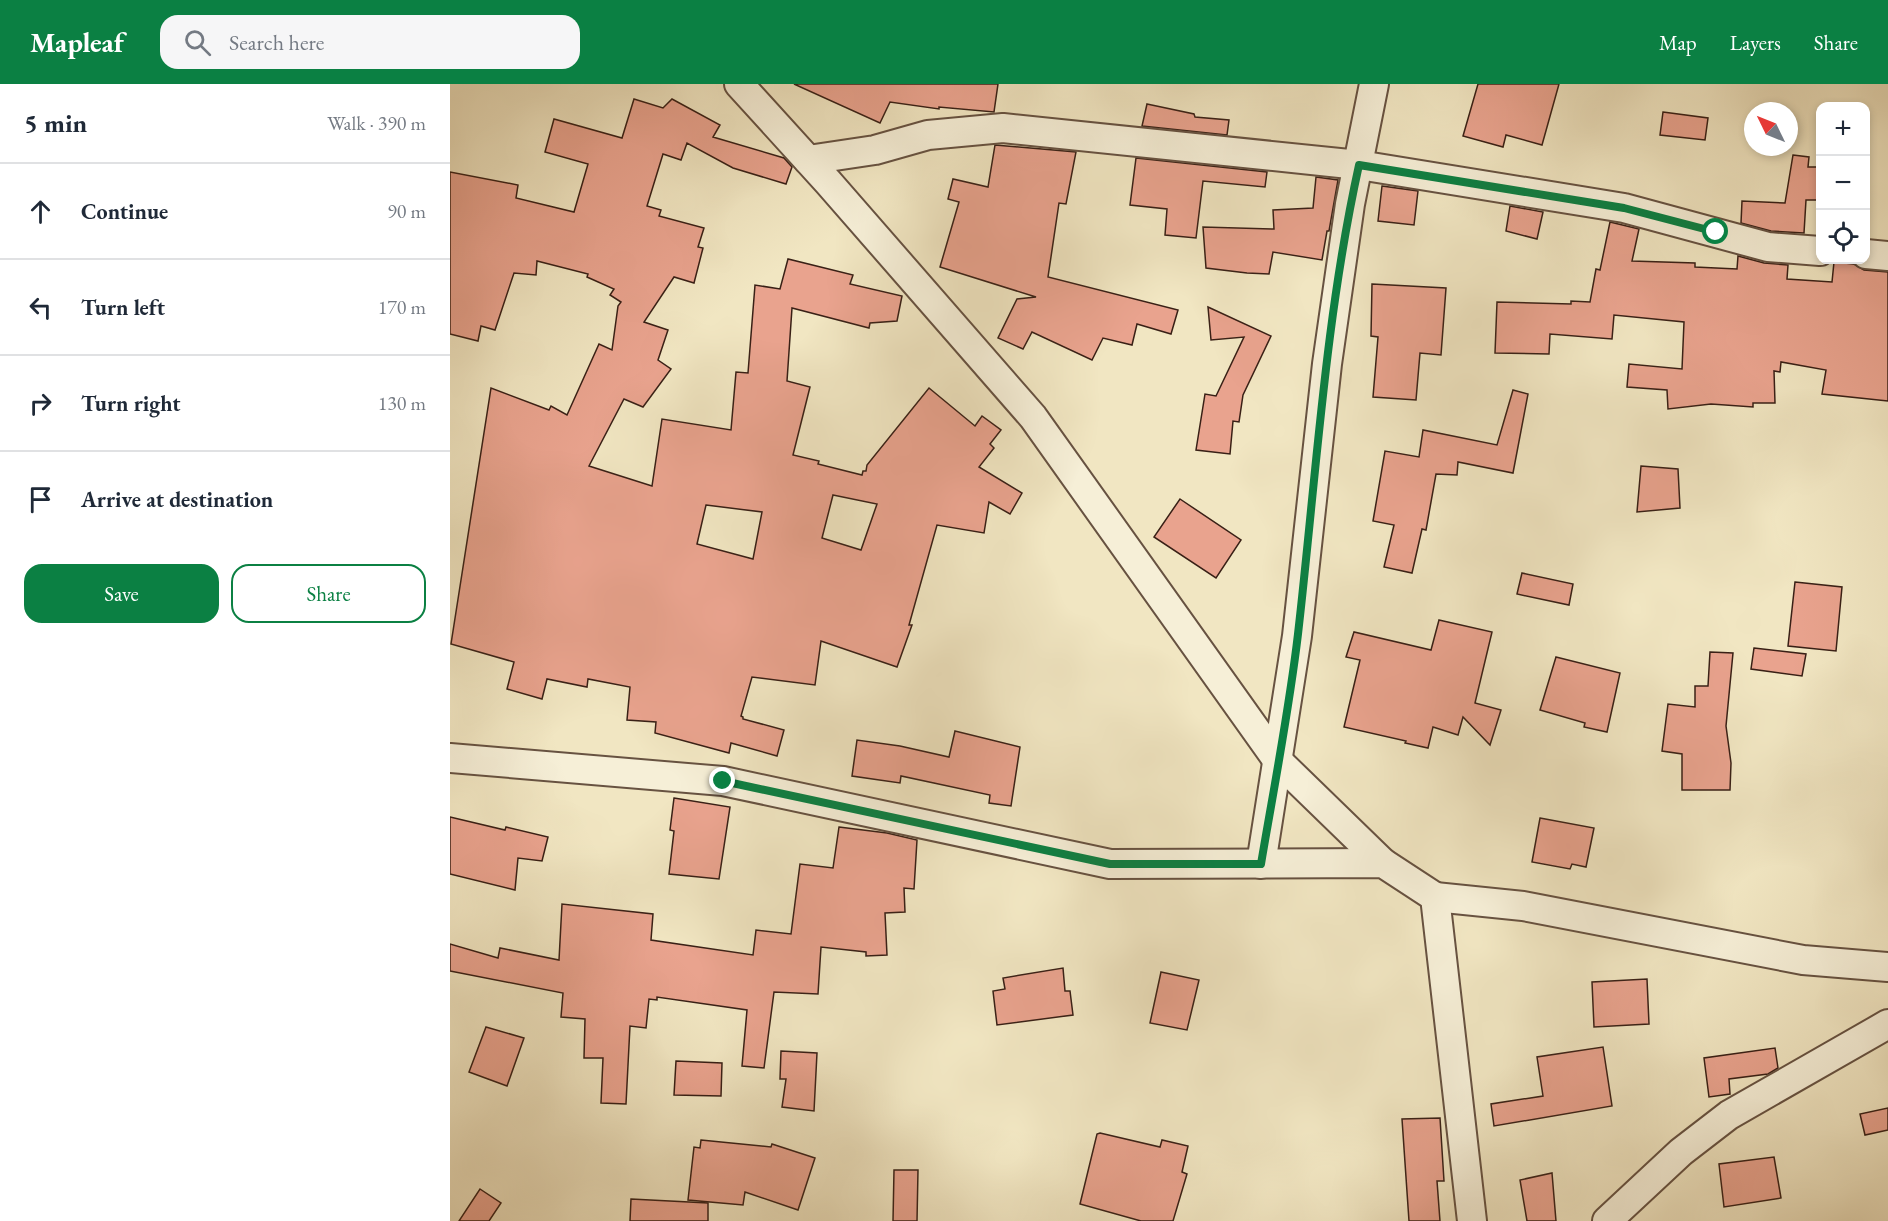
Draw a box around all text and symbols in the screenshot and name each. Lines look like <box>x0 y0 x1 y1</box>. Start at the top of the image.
search box <box>160 15 580 69</box>
text: Mapleaf <box>30 24 124 60</box>
icon: search <box>181 26 214 59</box>
text: Search here <box>229 28 324 57</box>
text: Map <box>1659 29 1697 56</box>
text: Layers <box>1730 29 1781 56</box>
text: Share <box>1814 29 1858 56</box>
north arrow <box>1744 102 1798 156</box>
map controls <box>1816 102 1870 264</box>
button: + <box>1816 102 1870 156</box>
text: 5 min <box>24 106 87 140</box>
text: Walk · 390 m <box>327 110 426 136</box>
button: − <box>1816 156 1870 210</box>
icon: ahead <box>24 195 57 228</box>
text: Continue <box>81 197 168 226</box>
text: 90 m <box>387 198 426 224</box>
button: locate <box>1816 210 1870 264</box>
route start <box>1702 218 1728 244</box>
icon: left <box>24 291 57 324</box>
text: Turn left <box>81 293 165 322</box>
text: 170 m <box>378 294 426 320</box>
icon: right <box>24 387 57 420</box>
text: Turn right <box>81 389 180 418</box>
text: 130 m <box>378 390 426 416</box>
icon: arrive <box>24 483 57 516</box>
text: Arrive at destination <box>81 485 273 514</box>
button: Save <box>24 564 219 623</box>
button: Share <box>231 564 426 623</box>
route end <box>709 767 735 793</box>

